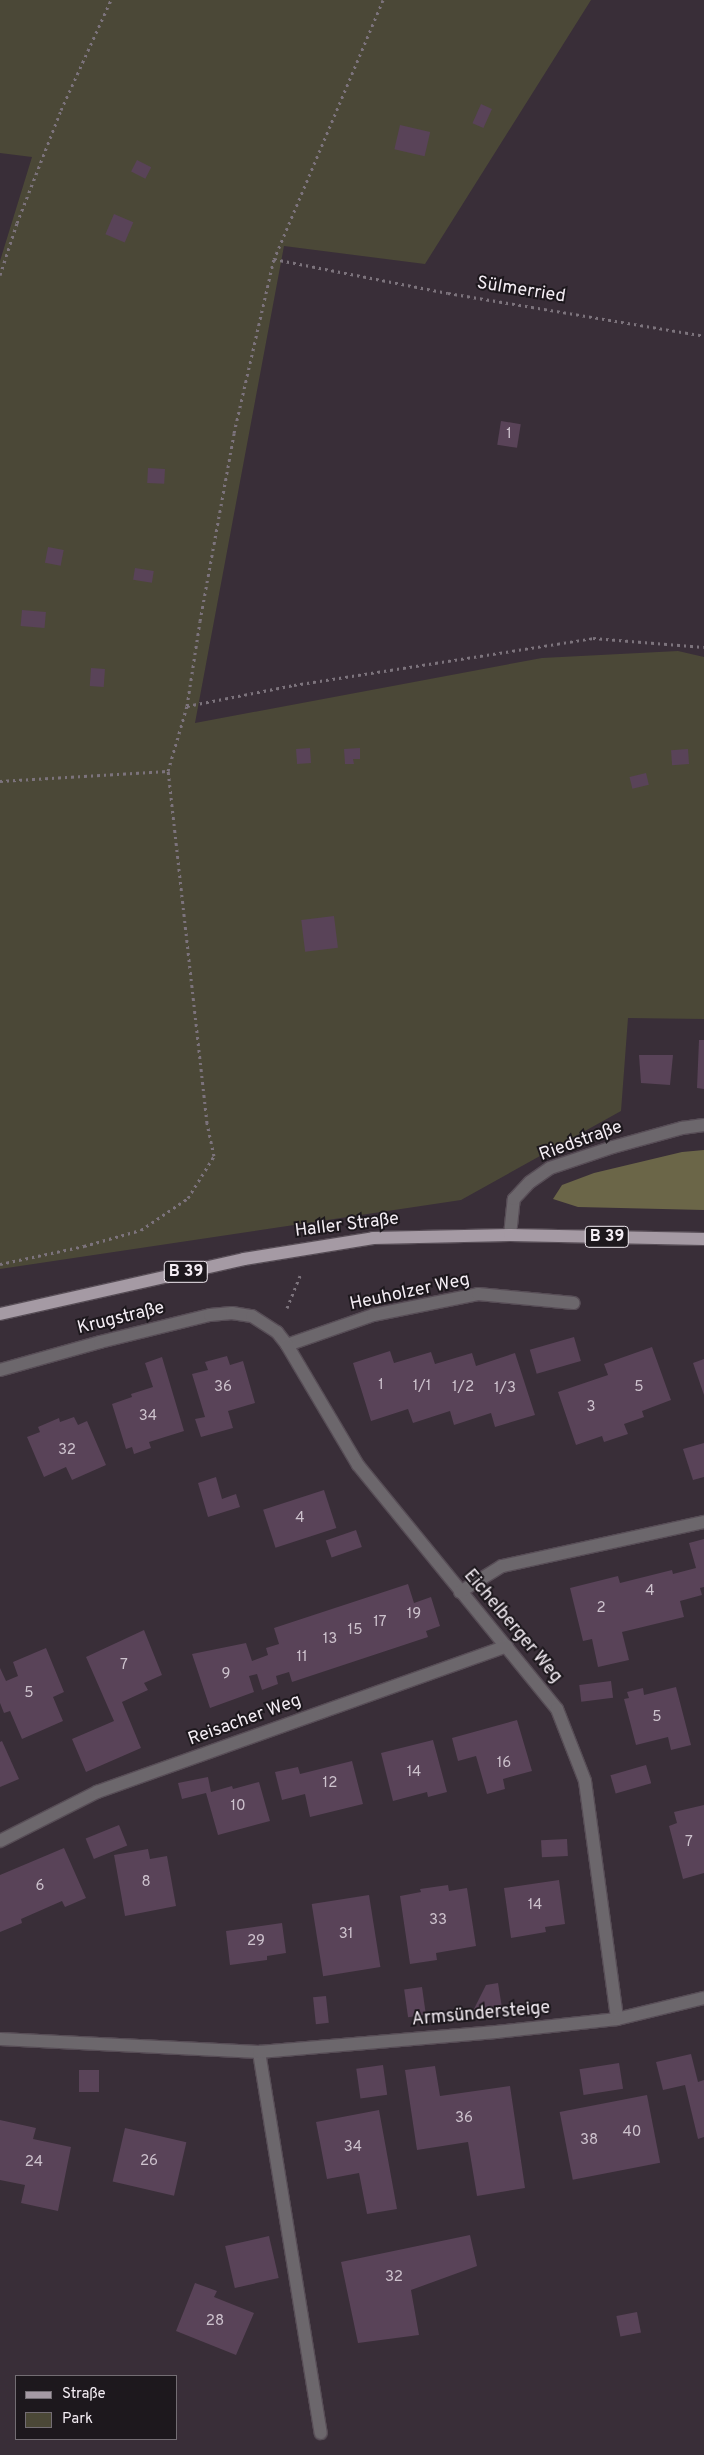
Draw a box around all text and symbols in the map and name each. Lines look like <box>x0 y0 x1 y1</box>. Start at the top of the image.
street label: Sülmerried <box>475 273 567 309</box>
house number: 1 <box>506 426 512 444</box>
street label: Riedstraße <box>537 1117 625 1167</box>
street label: Haller Straße <box>294 1209 400 1243</box>
road number: B 39 <box>584 1224 630 1250</box>
road number: B 39 <box>164 1258 208 1286</box>
street label: Heuholzer Weg <box>348 1270 472 1316</box>
street label: Krugstraße <box>75 1298 167 1340</box>
house number: 1 <box>378 1377 384 1395</box>
house number: 1/1 <box>413 1378 431 1396</box>
house number: 36 <box>214 1379 232 1397</box>
house number: 1/2 <box>452 1379 474 1397</box>
house number: 5 <box>634 1379 644 1397</box>
house number: 1/3 <box>494 1380 516 1398</box>
house number: 3 <box>586 1399 596 1417</box>
house number: 34 <box>139 1408 157 1426</box>
house number: 32 <box>58 1442 76 1460</box>
house number: 4 <box>295 1510 305 1528</box>
street label: Eichelberger Weg <box>458 1566 566 1688</box>
house number: 4 <box>645 1583 655 1601</box>
house number: 2 <box>596 1600 606 1618</box>
house number: 19 <box>407 1606 421 1624</box>
house number: 17 <box>373 1614 387 1632</box>
house number: 15 <box>348 1622 362 1640</box>
house number: 13 <box>323 1631 337 1649</box>
house number: 11 <box>296 1649 308 1667</box>
house number: 7 <box>120 1657 128 1675</box>
house number: 9 <box>222 1666 230 1684</box>
house number: 5 <box>24 1685 34 1703</box>
street label: Reisacher Weg <box>185 1690 305 1752</box>
house number: 5 <box>652 1709 662 1727</box>
house number: 16 <box>497 1755 511 1773</box>
house number: 14 <box>407 1764 421 1782</box>
house number: 12 <box>323 1775 337 1793</box>
house number: 10 <box>230 1798 246 1816</box>
house number: 7 <box>685 1834 693 1852</box>
house number: 8 <box>141 1874 151 1892</box>
house number: 6 <box>36 1878 44 1896</box>
house number: 14 <box>528 1897 542 1915</box>
house number: 33 <box>429 1912 447 1930</box>
house number: 31 <box>339 1926 353 1944</box>
house number: 29 <box>247 1933 265 1951</box>
street label: Armsündersteige <box>411 1998 551 2032</box>
house number: 36 <box>455 2110 473 2128</box>
house number: 40 <box>623 2124 641 2142</box>
house number: 38 <box>580 2132 598 2150</box>
house number: 34 <box>344 2139 362 2157</box>
house number: 26 <box>140 2153 158 2171</box>
house number: 24 <box>25 2154 43 2172</box>
house number: 32 <box>385 2269 403 2287</box>
house number: 28 <box>206 2313 224 2331</box>
legend <box>15 2375 178 2440</box>
text: Straße <box>62 2385 106 2404</box>
text: Park <box>62 2410 93 2429</box>

